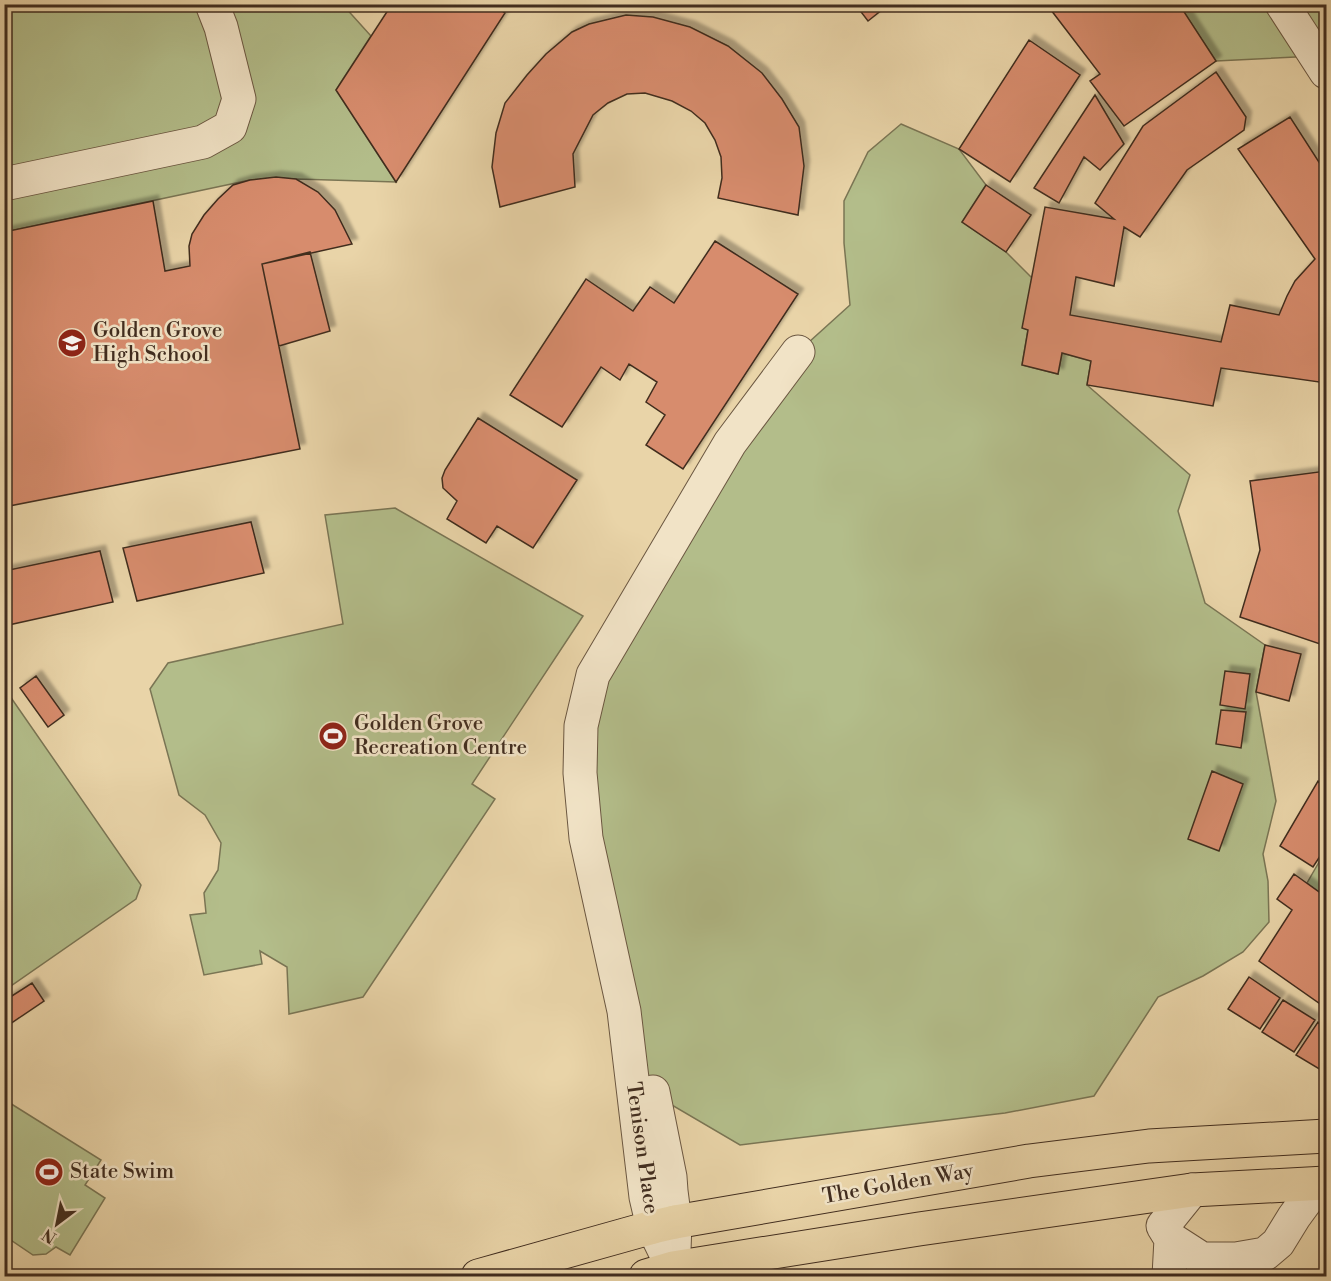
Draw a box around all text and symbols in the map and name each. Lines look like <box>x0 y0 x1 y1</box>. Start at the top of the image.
place label: Golden Grove High School <box>93 318 222 368</box>
school or university icon: Golden Grove High School <box>56 327 88 359</box>
place label: Golden Grove Recreation Centre <box>354 711 527 761</box>
sports icon: Golden Grove Recreation Centre <box>317 720 349 752</box>
street label: Tenison Place <box>620 1080 664 1216</box>
sports icon: State Swim <box>33 1156 65 1188</box>
street label: The Golden Way <box>820 1158 976 1210</box>
place label: State Swim <box>70 1159 174 1185</box>
north arrow <box>27 1194 87 1254</box>
text: N <box>39 1224 60 1248</box>

